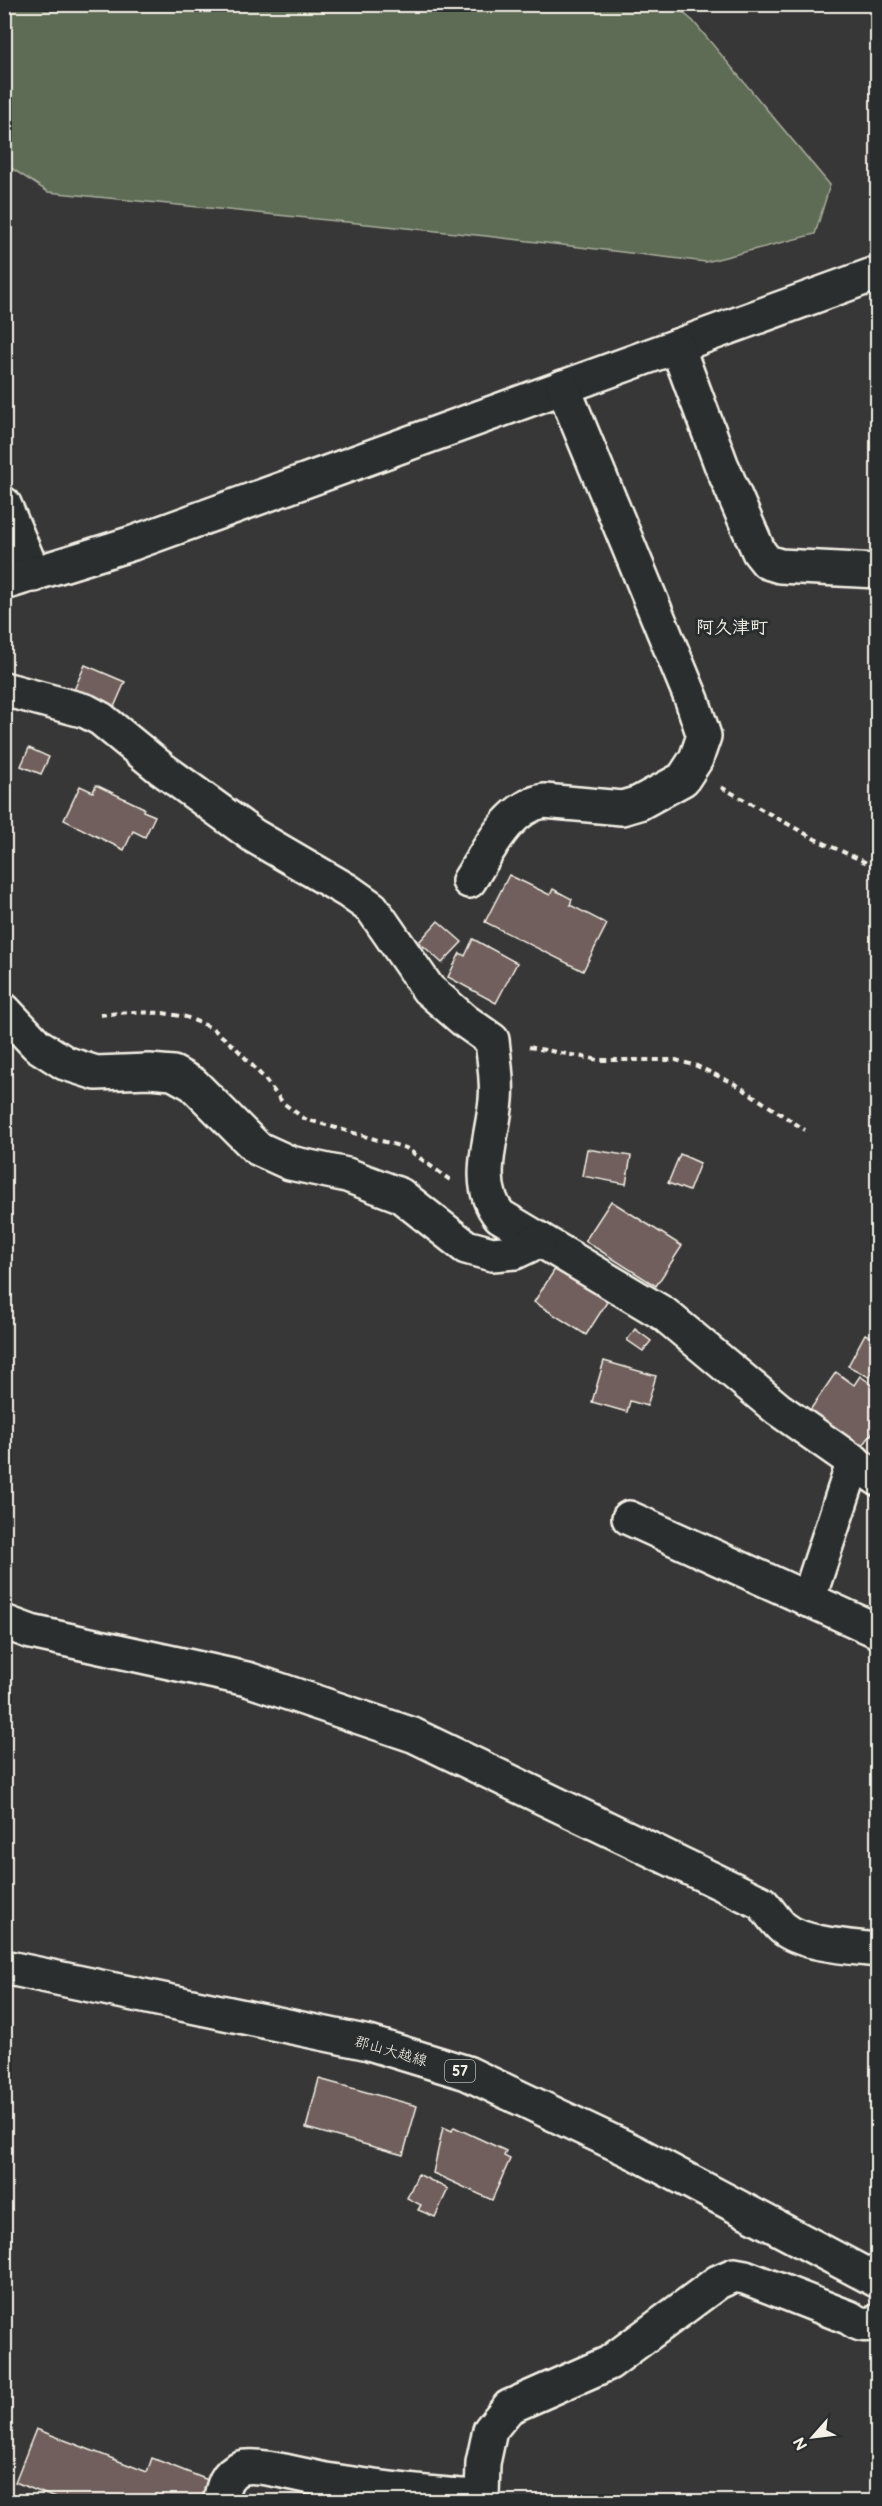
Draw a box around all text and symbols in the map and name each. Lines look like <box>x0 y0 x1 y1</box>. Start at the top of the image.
district label: 阿久津町 <box>696 617 768 638</box>
street label: 郡山大越線 <box>352 2032 430 2071</box>
road number: 57 <box>445 2060 475 2082</box>
north arrow <box>783 2407 843 2467</box>
text: N <box>790 2434 812 2453</box>

